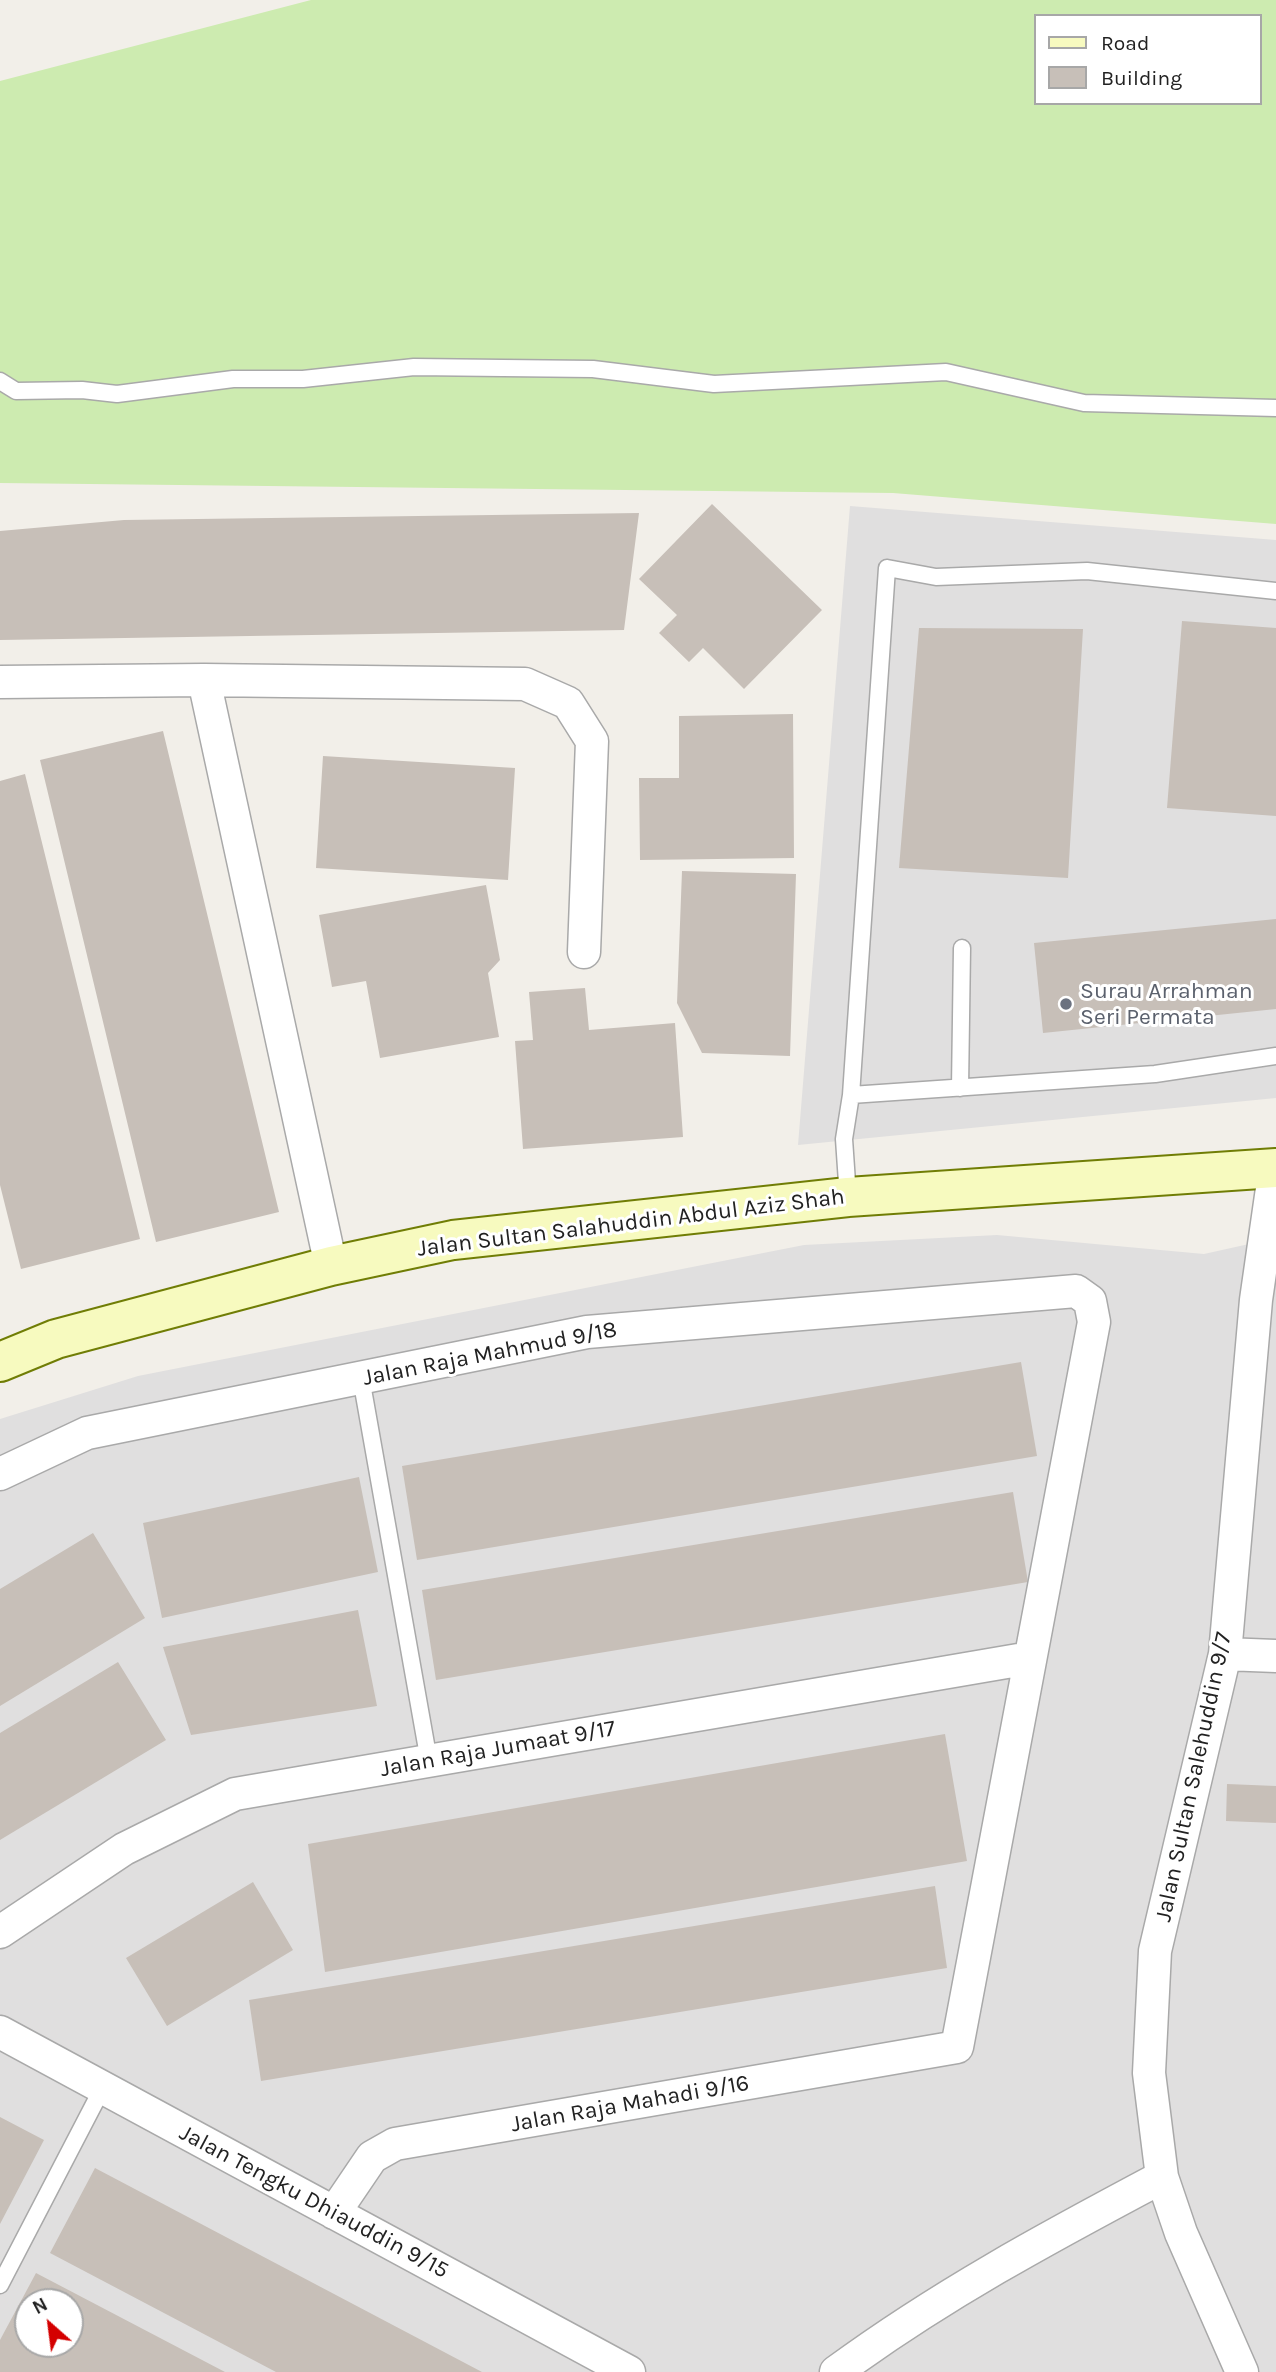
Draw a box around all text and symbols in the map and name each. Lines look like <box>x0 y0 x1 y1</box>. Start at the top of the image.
legend <box>1034 14 1262 105</box>
text: Road <box>1101 31 1149 55</box>
text: Building <box>1101 66 1182 90</box>
place label: Surau Arrahman Seri Permata <box>1080 977 1253 1031</box>
marker: Surau Arrahman Seri Permata <box>1058 996 1074 1012</box>
street label: Jalan Sultan Salahuddin Abdul Aziz Shah <box>416 1183 846 1263</box>
street label: Jalan Raja Mahmud 9/18 <box>361 1316 619 1392</box>
street label: Jalan Sultan Salehuddin 9/7 <box>1150 1630 1238 1924</box>
street label: Jalan Raja Jumaat 9/17 <box>378 1715 618 1783</box>
street label: Jalan Raja Mahadi 9/16 <box>509 2069 751 2139</box>
street label: Jalan Tengku Dhiauddin 9/15 <box>175 2119 453 2285</box>
north arrow <box>14 2288 84 2358</box>
text: N <box>29 2293 51 2319</box>

